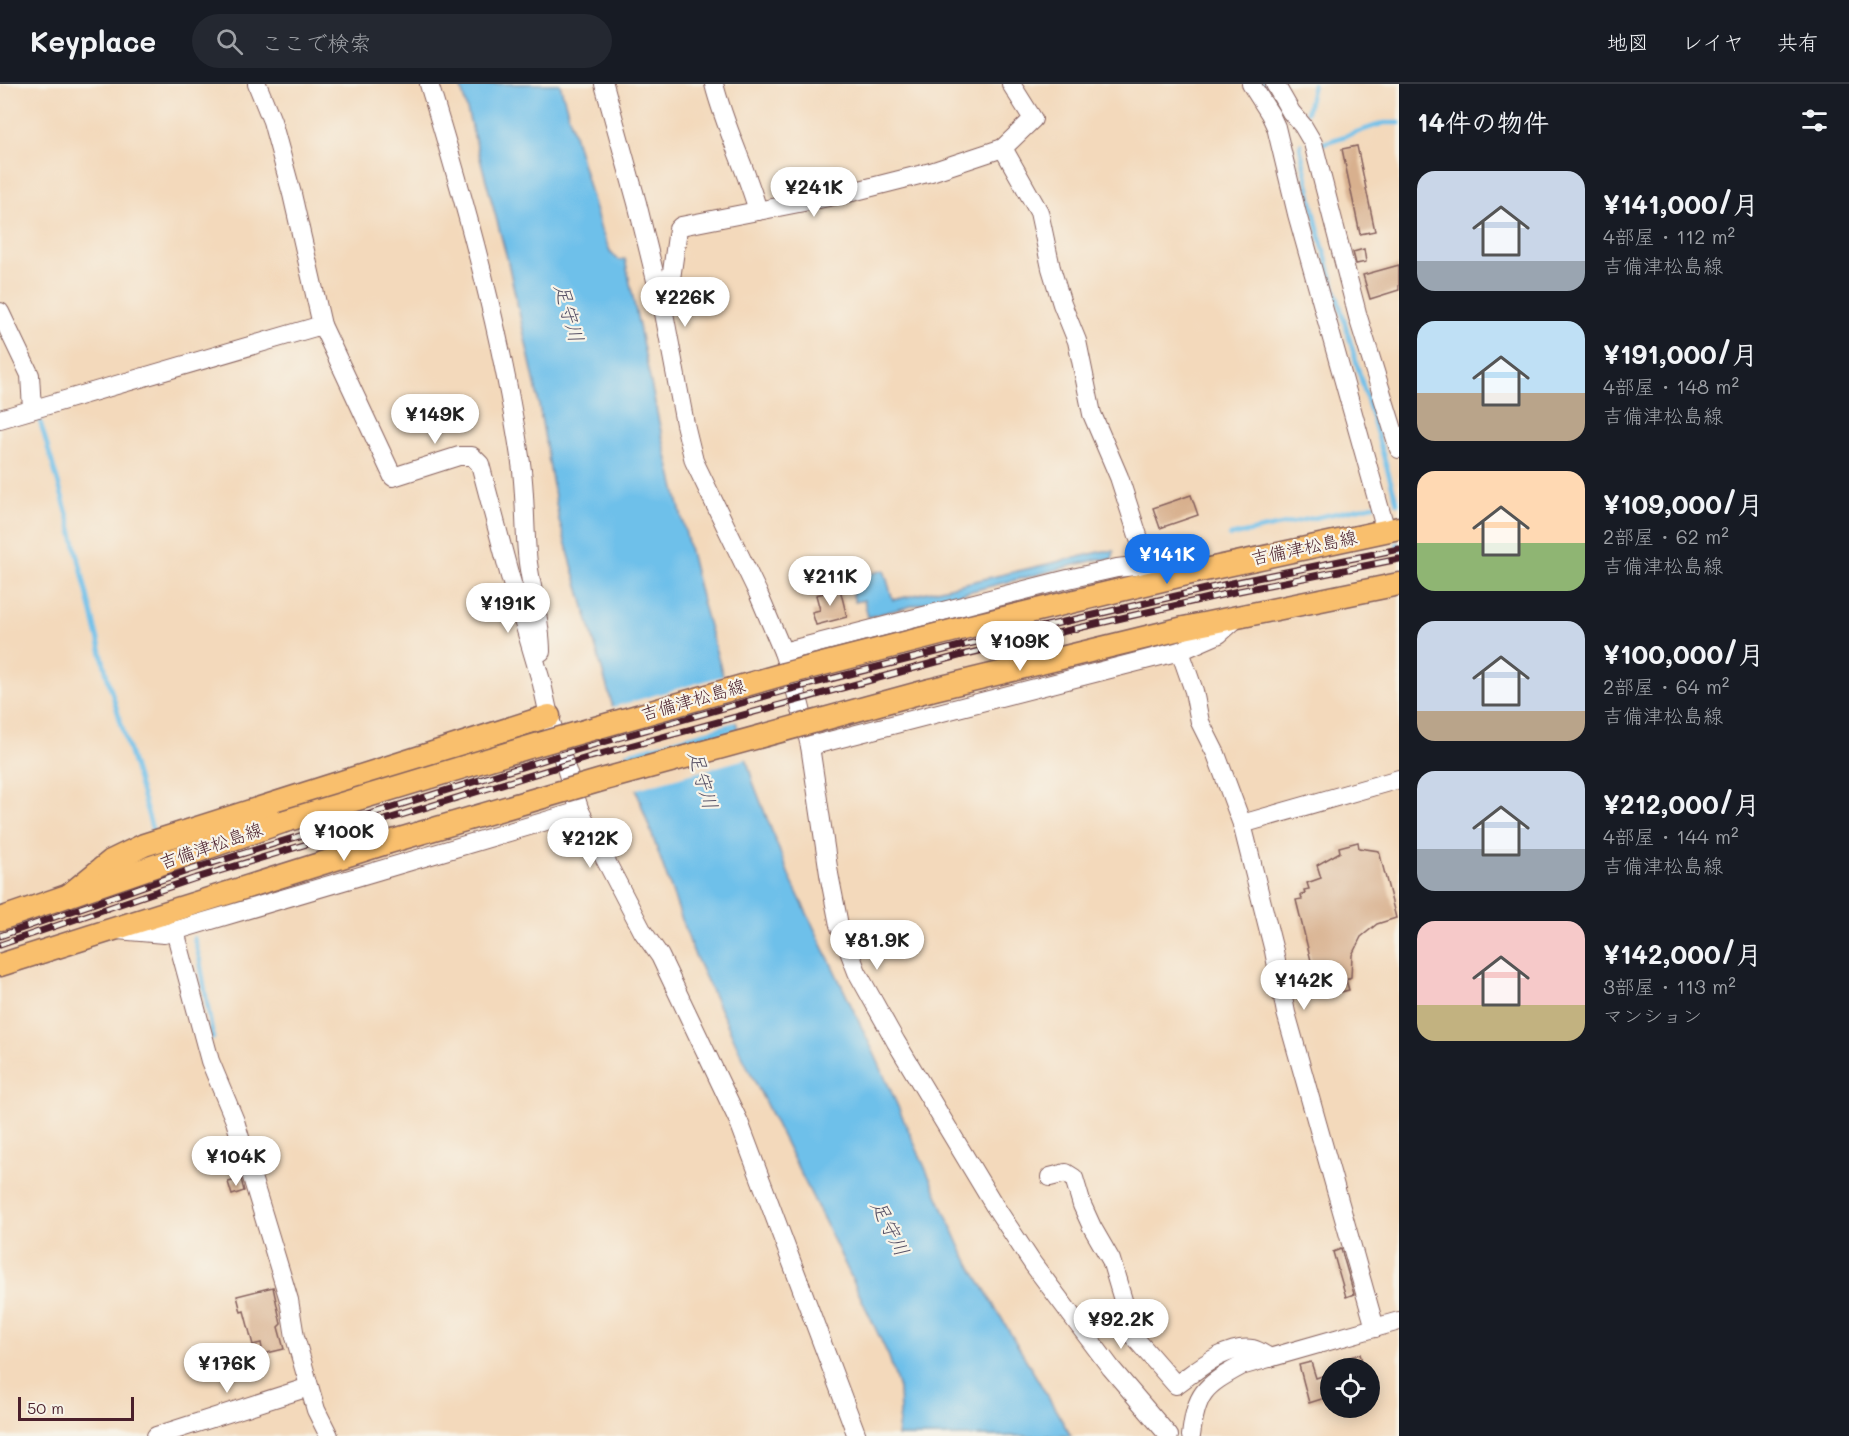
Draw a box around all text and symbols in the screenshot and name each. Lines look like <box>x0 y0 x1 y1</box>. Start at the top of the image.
search box <box>192 14 612 68</box>
text: Keyplace <box>30 23 156 59</box>
icon: search <box>213 25 246 58</box>
text: ここで検索 <box>261 28 371 57</box>
text: 地図 <box>1607 28 1649 55</box>
text: レイヤ <box>1682 28 1744 55</box>
text: 共有 <box>1777 28 1819 55</box>
icon: filters <box>1798 104 1831 137</box>
text: 14件の物件 <box>1417 105 1549 139</box>
pin: ¥241K <box>772 167 856 218</box>
text: ¥241K <box>785 173 843 199</box>
text: ¥141,000/月 <box>1603 187 1759 221</box>
icon: home <box>1465 195 1537 267</box>
text: 4部屋 · 112 m² <box>1603 223 1735 249</box>
text: 吉備津松島線 <box>1603 252 1723 278</box>
pin: ¥226K <box>643 277 727 328</box>
water label: 足守川 <box>549 280 591 345</box>
text: ¥226K <box>655 283 715 309</box>
text: ¥191,000/月 <box>1603 337 1758 371</box>
icon: home <box>1465 345 1537 417</box>
text: 4部屋 · 148 m² <box>1603 373 1739 399</box>
pin: ¥149K <box>393 394 477 445</box>
text: ¥149K <box>405 400 465 426</box>
text: 吉備津松島線 <box>1603 402 1723 428</box>
text: ¥109,000/月 <box>1603 487 1763 521</box>
icon: home <box>1465 495 1537 567</box>
text: 2部屋 · 62 m² <box>1603 523 1729 549</box>
street label: 吉備津松島線 <box>1248 524 1359 570</box>
pin: ¥141K <box>1125 534 1209 585</box>
text: ¥141K <box>1139 540 1195 566</box>
text: 吉備津松島線 <box>1603 552 1723 578</box>
pin: ¥211K <box>788 556 872 607</box>
text: ¥211K <box>802 562 858 588</box>
pin: ¥191K <box>466 583 550 634</box>
text: ¥191K <box>480 589 536 615</box>
pin: ¥109K <box>978 621 1062 672</box>
text: ¥109K <box>990 627 1050 653</box>
text: ¥100,000/月 <box>1603 637 1764 671</box>
icon: home <box>1465 645 1537 717</box>
street label: 吉備津松島線 <box>638 673 748 725</box>
text: 2部屋 · 64 m² <box>1603 673 1729 699</box>
text: 吉備津松島線 <box>1603 702 1723 728</box>
water label: 足守川 <box>683 747 725 812</box>
text: ¥212,000/月 <box>1603 787 1760 821</box>
icon: home <box>1465 795 1537 867</box>
pin: ¥100K <box>302 811 386 862</box>
street label: 吉備津松島線 <box>156 816 266 874</box>
text: ¥100K <box>314 817 374 843</box>
pin: ¥212K <box>548 818 632 869</box>
text: 4部屋 · 144 m² <box>1603 823 1739 849</box>
text: ¥212K <box>561 824 619 850</box>
text: 吉備津松島線 <box>1603 852 1723 878</box>
pin: ¥81.9K <box>828 920 926 971</box>
text: ¥81.9K <box>844 926 910 952</box>
text: ¥142,000/月 <box>1603 937 1762 971</box>
icon: home <box>1465 945 1537 1017</box>
pin: ¥142K <box>1262 960 1346 1011</box>
text: ¥142K <box>1275 966 1333 992</box>
text: 3部屋 · 113 m² <box>1603 973 1736 999</box>
text: マンション <box>1603 1002 1702 1028</box>
pin: ¥104K <box>194 1136 278 1187</box>
text: ¥104K <box>206 1142 266 1168</box>
water label: 足守川 <box>866 1195 916 1260</box>
pin: ¥92.2K <box>1072 1299 1170 1350</box>
text: ¥92.2K <box>1088 1305 1154 1331</box>
pin: ¥176K <box>185 1343 269 1394</box>
text: ¥176K <box>198 1349 256 1375</box>
map controls <box>1320 1358 1380 1418</box>
button: locate <box>1320 1358 1380 1418</box>
scale bar <box>18 1394 134 1422</box>
text: 50 m <box>27 1397 64 1418</box>

